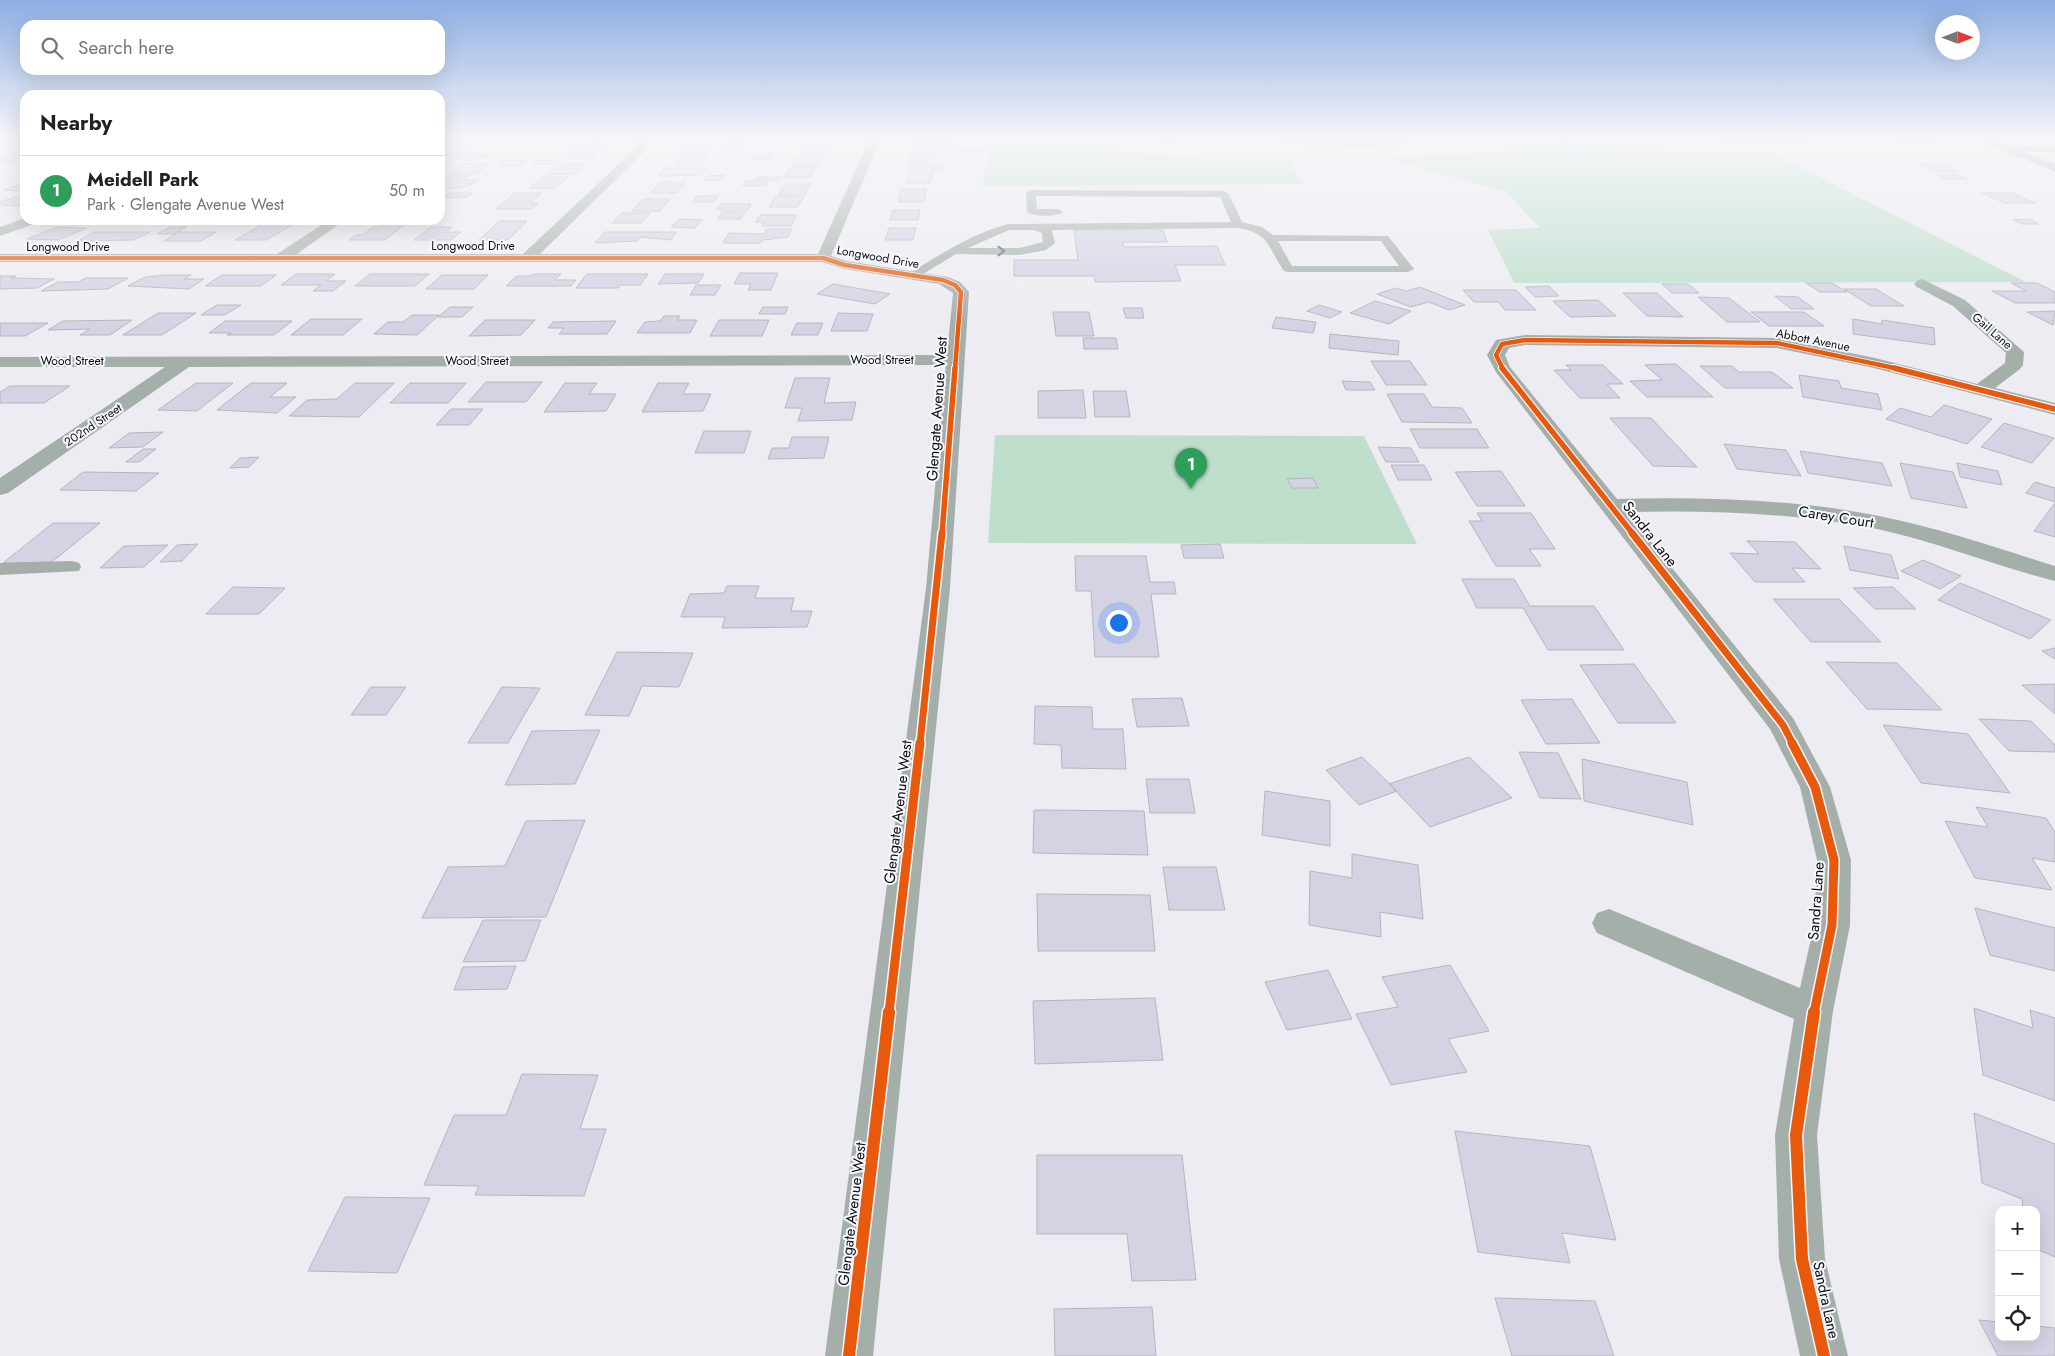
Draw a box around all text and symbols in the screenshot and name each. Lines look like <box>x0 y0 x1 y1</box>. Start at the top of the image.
north arrow <box>1935 15 1980 60</box>
search box <box>20 20 445 75</box>
icon: search <box>38 34 66 62</box>
text: Search here <box>78 34 174 61</box>
text: Nearby <box>40 108 112 138</box>
text: Meidell Park <box>87 166 199 193</box>
text: 1 <box>52 179 60 202</box>
text: 50 m <box>389 179 425 202</box>
text: Park · Glengate Avenue West <box>87 193 284 216</box>
street label: Longwood Drive <box>431 237 515 255</box>
street label: Longwood Drive <box>26 238 110 256</box>
street label: Longwood Drive <box>835 241 921 273</box>
one-way arrow <box>998 246 1006 256</box>
street label: Gail Lane <box>1968 308 2016 354</box>
street label: Abbott Avenue <box>1775 324 1851 356</box>
street label: Glengate Avenue West <box>921 336 953 482</box>
street label: Wood Street <box>850 351 914 369</box>
street label: Wood Street <box>40 352 104 370</box>
street label: Wood Street <box>445 352 509 370</box>
street label: 202nd Street <box>61 399 126 451</box>
pin: 1 <box>1175 448 1207 489</box>
street label: Sandra Lane <box>1617 496 1683 572</box>
street label: Carey Court <box>1797 500 1876 534</box>
your location <box>1106 610 1132 636</box>
street label: Glengate Avenue West <box>878 739 918 885</box>
street label: Sandra Lane <box>1802 861 1830 941</box>
street label: Glengate Avenue West <box>832 1141 872 1287</box>
map controls <box>1995 1206 2040 1341</box>
button: + <box>1995 1206 2040 1251</box>
button: − <box>1995 1251 2040 1296</box>
street label: Sandra Lane <box>1807 1259 1845 1341</box>
button: locate <box>1995 1296 2040 1341</box>

